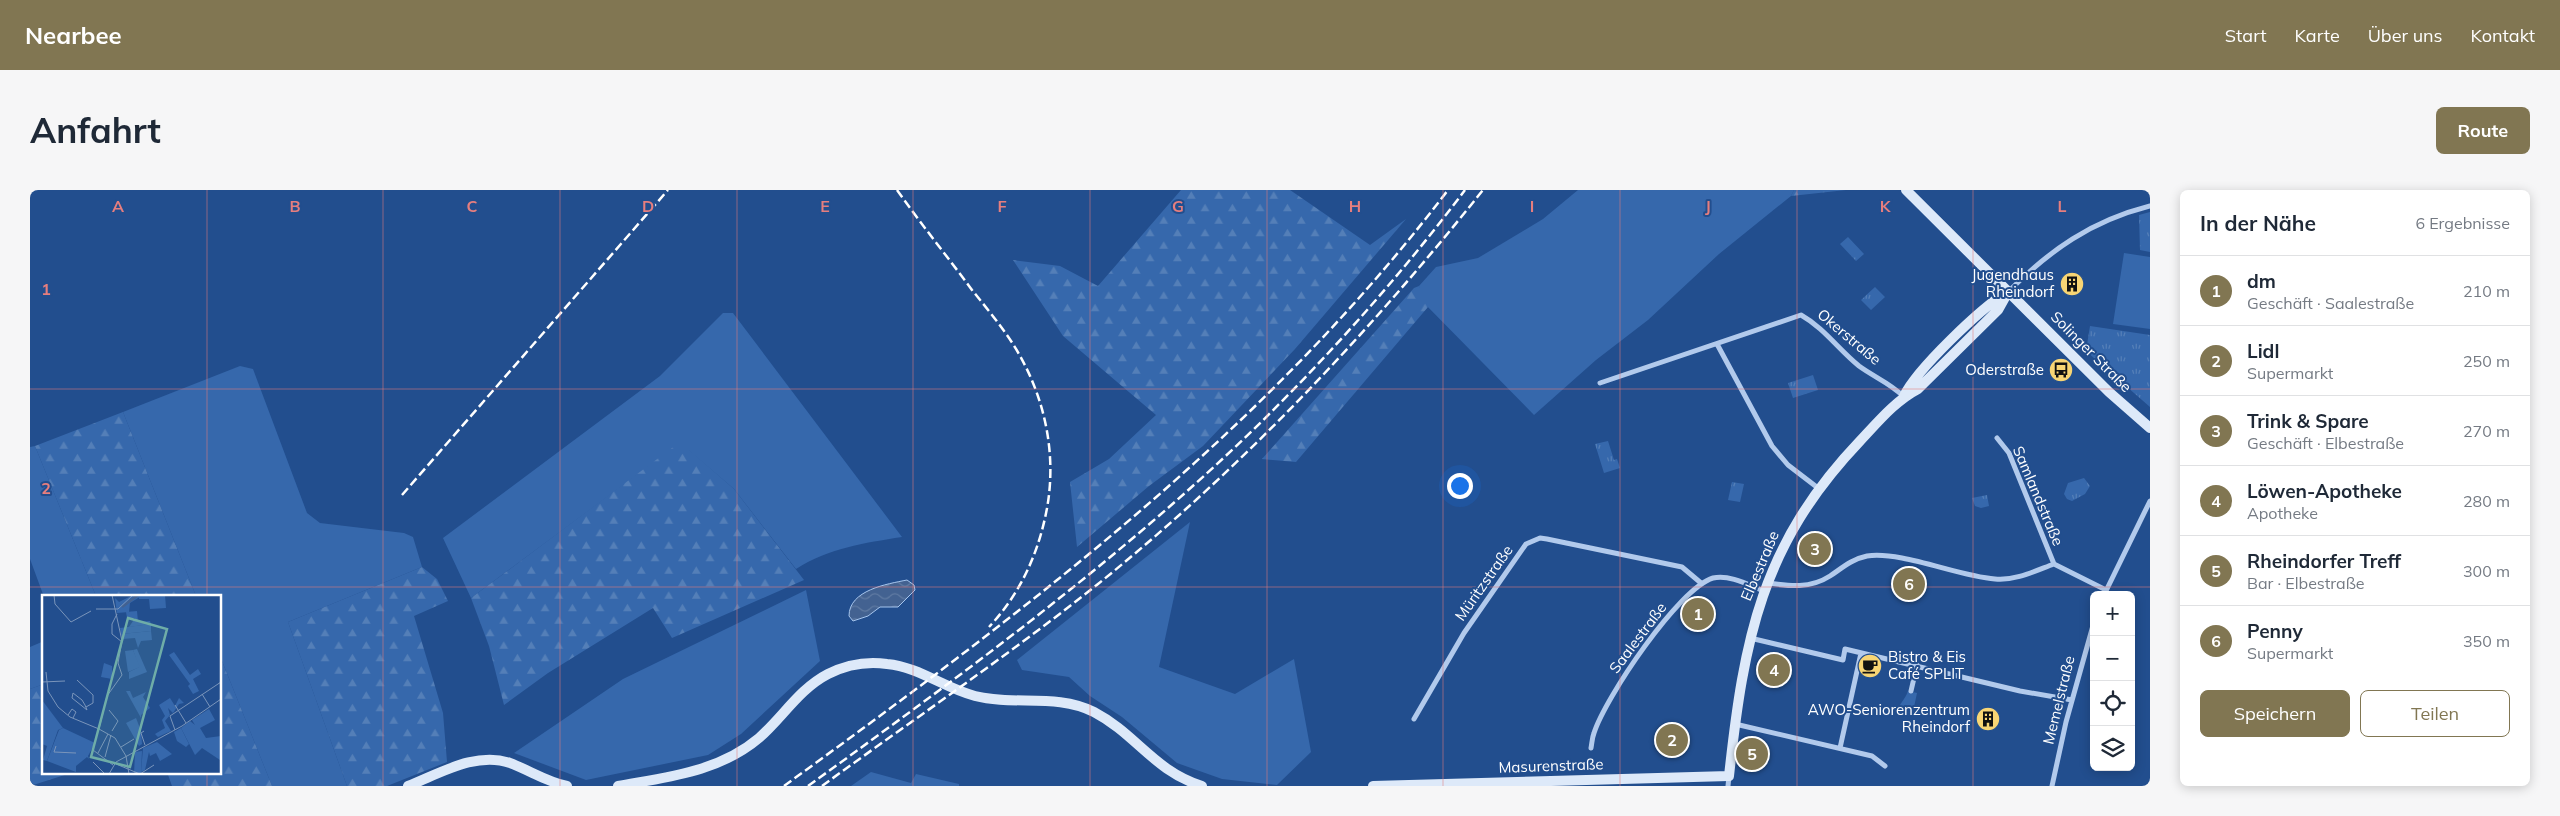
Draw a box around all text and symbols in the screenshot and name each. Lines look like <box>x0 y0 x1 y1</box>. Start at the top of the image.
text: Nearbee <box>25 20 122 50</box>
text: Start <box>2225 24 2266 47</box>
text: Karte <box>2294 24 2340 47</box>
text: Über uns <box>2368 24 2443 47</box>
text: Kontakt <box>2471 24 2535 47</box>
button: Route <box>2436 107 2530 154</box>
text: Anfahrt <box>30 108 161 152</box>
text: A <box>112 196 124 216</box>
text: B <box>289 196 301 216</box>
text: C <box>467 196 478 216</box>
text: D <box>642 196 654 216</box>
text: E <box>820 196 830 216</box>
text: F <box>997 196 1007 216</box>
text: G <box>1172 196 1184 216</box>
text: H <box>1349 196 1361 216</box>
text: I <box>1530 196 1534 216</box>
text: J <box>1705 196 1711 216</box>
text: K <box>1880 196 1892 216</box>
text: L <box>2058 196 2067 216</box>
text: In der Nähe <box>2200 210 2316 236</box>
text: 6 Ergebnisse <box>2415 213 2510 233</box>
place label: Jugendhaus Rheindorf <box>1972 265 2055 301</box>
text: dm <box>2247 269 2276 293</box>
building icon: Jugendhaus Rheindorf <box>2059 271 2085 297</box>
text: 1 <box>41 279 51 299</box>
text: 1 <box>2211 281 2221 301</box>
text: 210 m <box>2463 281 2510 301</box>
text: Geschäft · Saalestraße <box>2247 293 2414 313</box>
street label: Okerstraße <box>1814 304 1885 369</box>
street label: Solinger Straße <box>2047 307 2136 396</box>
text: Lidl <box>2247 339 2279 363</box>
text: 2 <box>2211 351 2221 371</box>
text: 250 m <box>2463 351 2510 371</box>
bus stop icon: Oderstraße <box>2048 357 2074 383</box>
place label: Oderstraße <box>1965 360 2044 379</box>
text: Supermarkt <box>2247 363 2333 383</box>
text: Trink & Spare <box>2247 409 2369 433</box>
text: 3 <box>2211 421 2221 441</box>
text: 270 m <box>2463 421 2510 441</box>
text: Geschäft · Elbestraße <box>2247 433 2404 453</box>
street label: Samlandstraße <box>2009 443 2068 549</box>
your location <box>1447 473 1473 499</box>
text: 2 <box>41 478 51 498</box>
text: Löwen-Apotheke <box>2247 479 2402 503</box>
text: 4 <box>2211 491 2221 511</box>
text: 280 m <box>2463 491 2510 511</box>
text: Apotheke <box>2247 503 2318 523</box>
street label: Elbestraße <box>1736 528 1783 604</box>
pin: 3 <box>1799 530 1831 568</box>
street label: Müritzstraße <box>1451 541 1517 624</box>
text: Rheindorfer Treff <box>2247 549 2401 573</box>
text: 5 <box>2211 561 2221 581</box>
text: 300 m <box>2463 561 2510 581</box>
pin: 6 <box>1893 565 1925 603</box>
text: Bar · Elbestraße <box>2247 573 2365 593</box>
map controls <box>2090 591 2135 771</box>
button: + <box>2090 591 2135 636</box>
inset map <box>42 595 221 774</box>
pin: 1 <box>1682 595 1714 633</box>
street label: Saalestraße <box>1605 599 1670 677</box>
text: Penny <box>2247 619 2303 643</box>
text: 6 <box>2211 631 2221 651</box>
text: 350 m <box>2463 631 2510 651</box>
button: − <box>2090 636 2135 681</box>
text: Supermarkt <box>2247 643 2333 663</box>
place label: Bistro & Eis Café SPLIT <box>1888 647 1966 683</box>
pin: 4 <box>1758 651 1790 689</box>
cafe icon: Bistro & Eis Café SPLIT <box>1857 653 1883 679</box>
street label: Memelstraße <box>2038 654 2079 746</box>
button: locate <box>2090 681 2135 726</box>
button: Speichern <box>2200 690 2350 737</box>
button: Teilen <box>2360 690 2510 737</box>
place label: AWO-Seniorenzentrum Rheindorf <box>1808 700 1971 736</box>
building icon: AWO-Seniorenzentrum Rheindorf <box>1975 706 2001 732</box>
pin: 2 <box>1656 721 1688 759</box>
button: layers <box>2090 726 2135 771</box>
pin: 5 <box>1736 735 1768 773</box>
street label: Masurenstraße <box>1498 754 1604 777</box>

